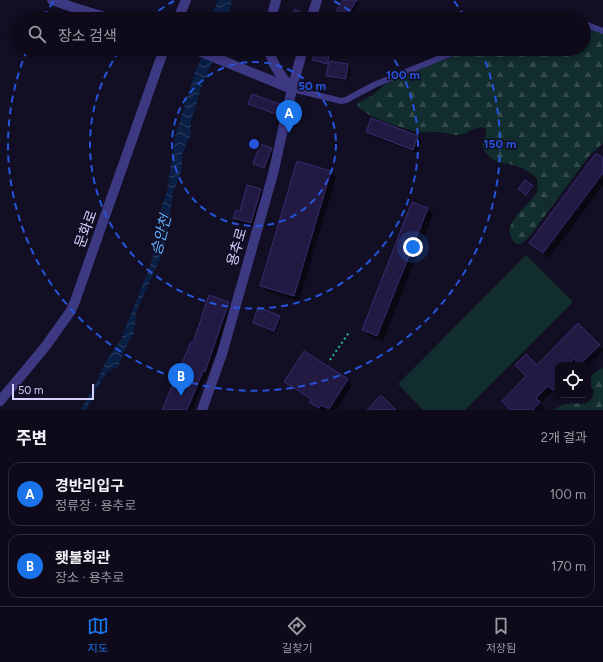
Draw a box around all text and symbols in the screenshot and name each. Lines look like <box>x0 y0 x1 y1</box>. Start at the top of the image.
search box <box>12 12 591 56</box>
icon: search <box>26 23 48 45</box>
text: 장소 검색 <box>58 27 117 45</box>
text: 100 m <box>386 68 420 82</box>
text: 50 m <box>298 79 326 93</box>
pin: A <box>276 100 302 133</box>
centre of rings <box>247 137 261 151</box>
text: 150 m <box>483 137 517 151</box>
street label: 문화로 <box>71 208 101 250</box>
water label: 승안천 <box>147 211 176 257</box>
street label: 용추로 <box>224 226 251 268</box>
your location <box>403 237 423 257</box>
map controls <box>555 362 591 398</box>
button: locate <box>555 362 591 398</box>
pin: B <box>168 363 194 396</box>
scale bar <box>12 382 94 401</box>
text: 50 m <box>18 384 43 397</box>
text: 주변 <box>16 428 47 448</box>
text: 2개 결과 <box>541 430 587 445</box>
text: 경반리입구 <box>55 477 124 495</box>
text: A <box>25 487 35 502</box>
text: 100 m <box>550 487 586 502</box>
text: 정류장 · 용추로 <box>55 498 136 513</box>
text: 횃불회관 <box>55 549 110 567</box>
text: B <box>26 559 34 574</box>
text: 170 m <box>551 559 586 574</box>
text: 장소 · 용추로 <box>55 570 125 585</box>
tab: 지도 <box>87 615 109 655</box>
tab: 길찾기 <box>282 615 312 655</box>
tab: 저장됨 <box>486 615 516 655</box>

